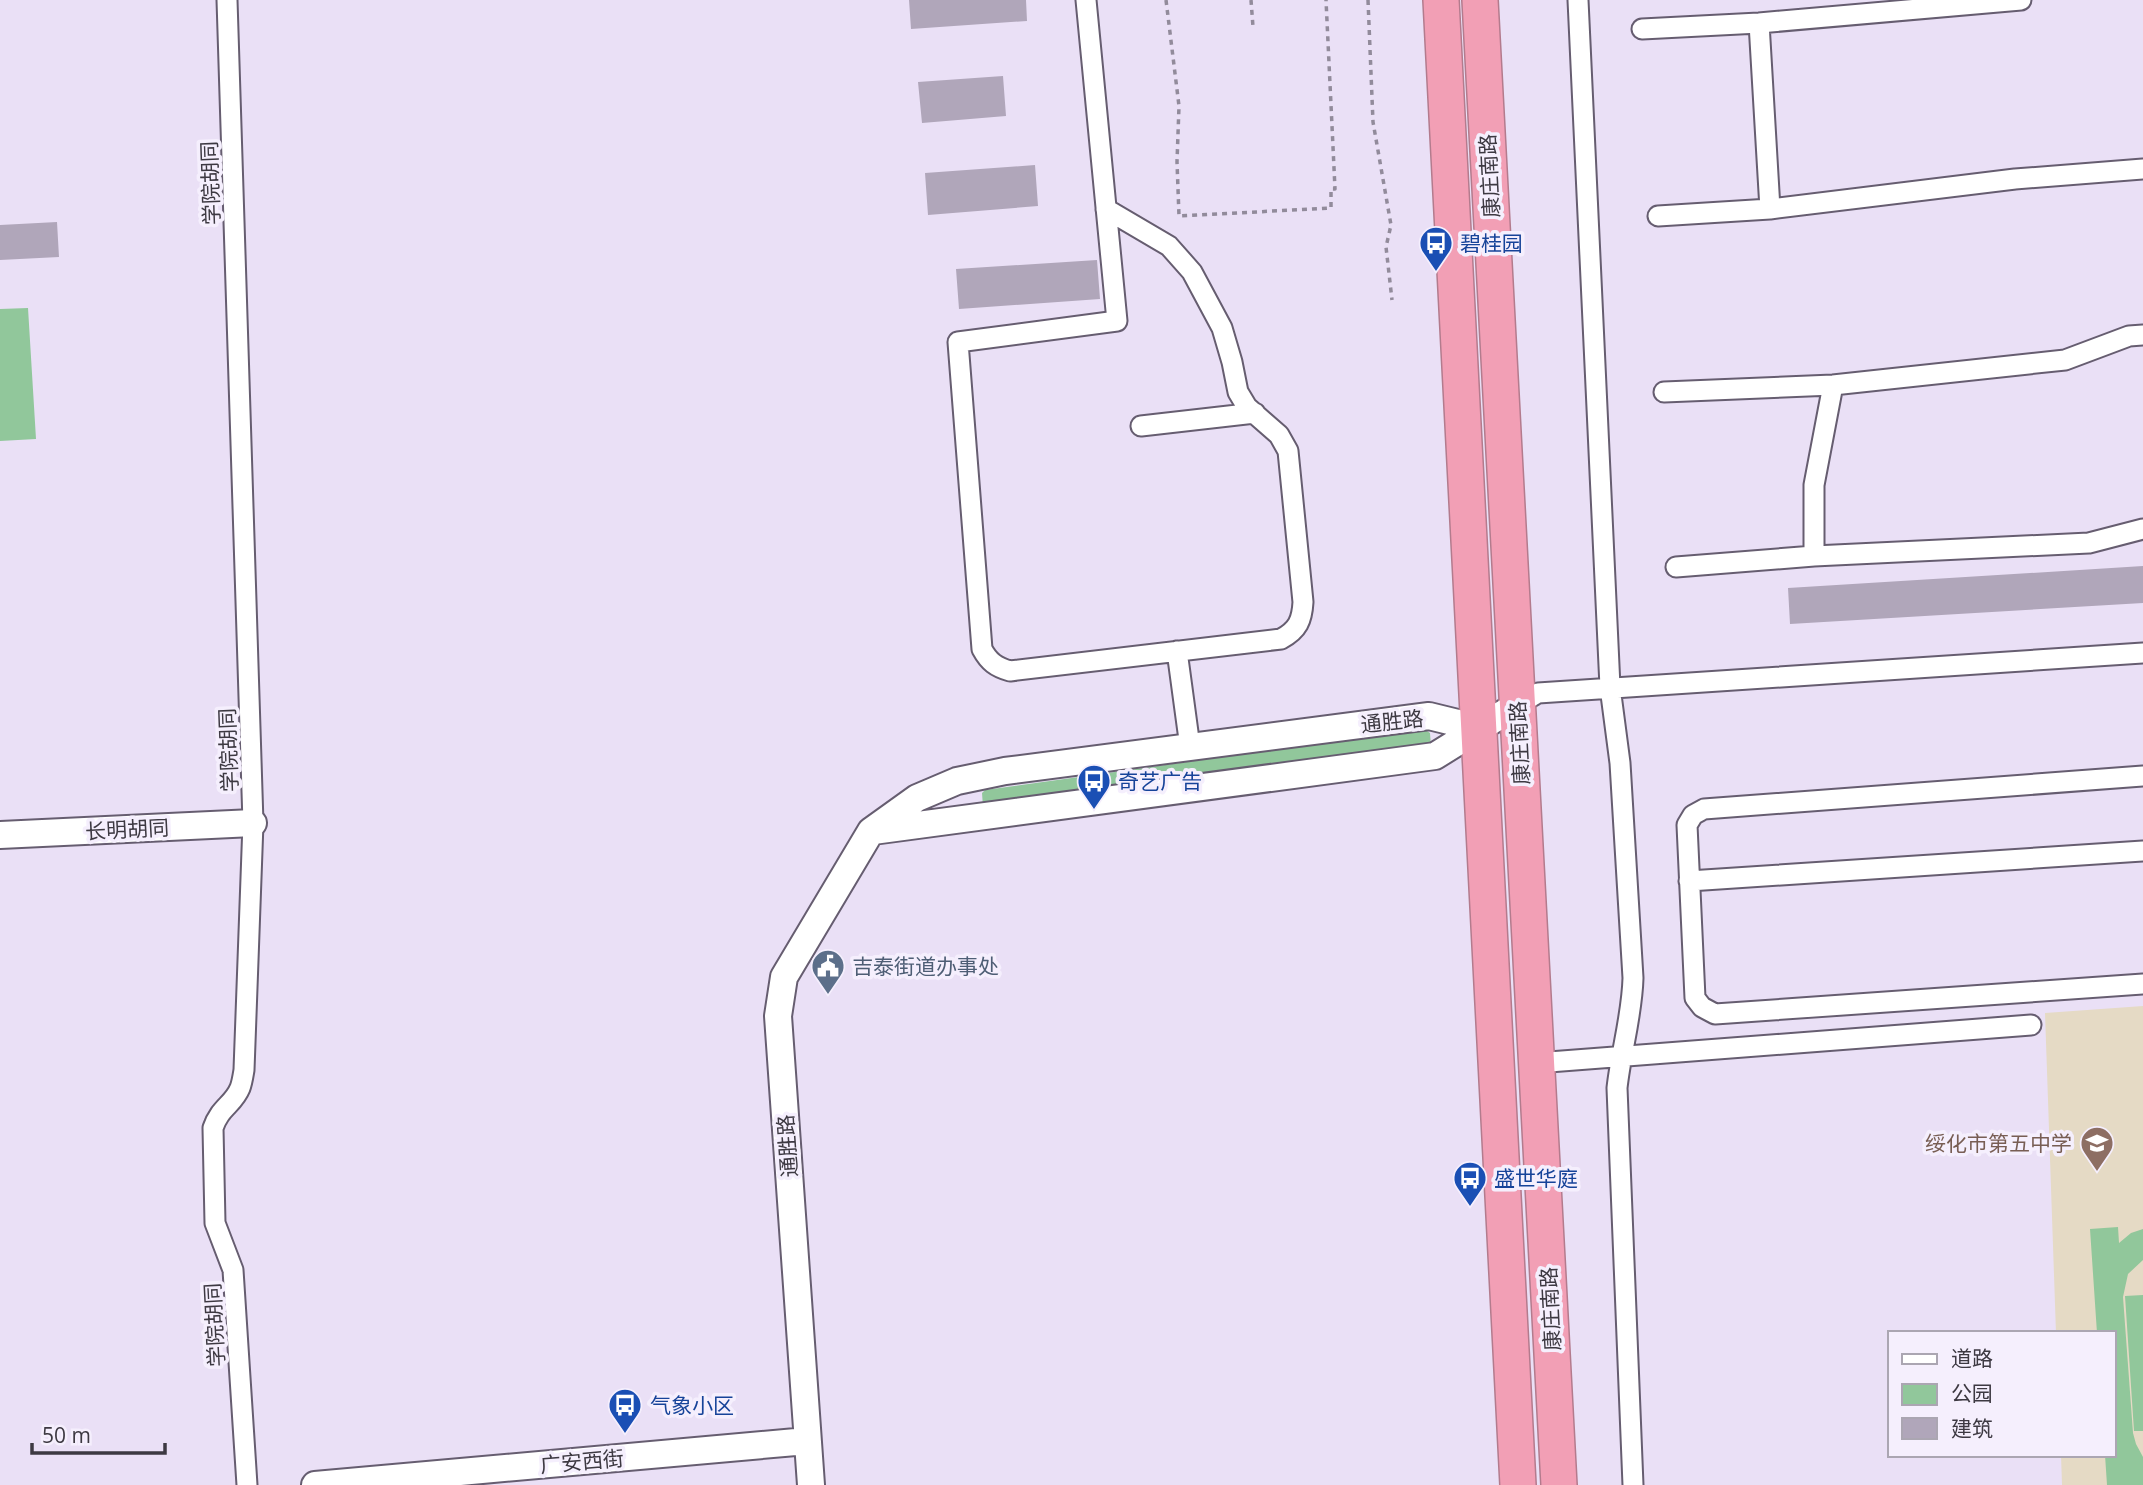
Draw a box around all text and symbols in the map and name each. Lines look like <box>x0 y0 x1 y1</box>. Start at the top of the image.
street label: 康庄南路 <box>1473 133 1505 219</box>
street label: 学院胡同 <box>195 141 225 225</box>
bus stop icon: 碧桂园 <box>1417 224 1455 273</box>
place label: 碧桂园 <box>1460 229 1523 257</box>
street label: 康庄南路 <box>1503 700 1535 786</box>
street label: 通胜路 <box>1359 704 1425 738</box>
street label: 学院胡同 <box>213 708 243 792</box>
bus stop icon: 奇艺广告 <box>1075 762 1113 811</box>
place label: 奇艺广告 <box>1118 767 1202 795</box>
street label: 长明胡同 <box>84 813 170 845</box>
public building icon: 吉泰街道办事处 <box>809 947 847 996</box>
place label: 吉泰街道办事处 <box>852 952 999 980</box>
street label: 通胜路 <box>771 1114 803 1178</box>
school or university icon: 绥化市第五中学 <box>2078 1124 2116 1173</box>
place label: 绥化市第五中学 <box>1925 1129 2072 1157</box>
bus stop icon: 盛世华庭 <box>1451 1159 1489 1208</box>
place label: 盛世华庭 <box>1494 1164 1578 1192</box>
street label: 康庄南路 <box>1534 1266 1566 1352</box>
street label: 学院胡同 <box>198 1282 230 1368</box>
legend <box>1888 1331 2115 1457</box>
text: 道路 <box>1951 1344 1993 1372</box>
text: 公园 <box>1951 1379 1993 1407</box>
bus stop icon: 气象小区 <box>606 1386 644 1435</box>
place label: 气象小区 <box>650 1391 734 1419</box>
scale bar <box>32 1412 164 1456</box>
text: 建筑 <box>1951 1414 1993 1442</box>
text: 50 m <box>42 1421 91 1449</box>
street label: 广安西街 <box>539 1443 625 1479</box>

